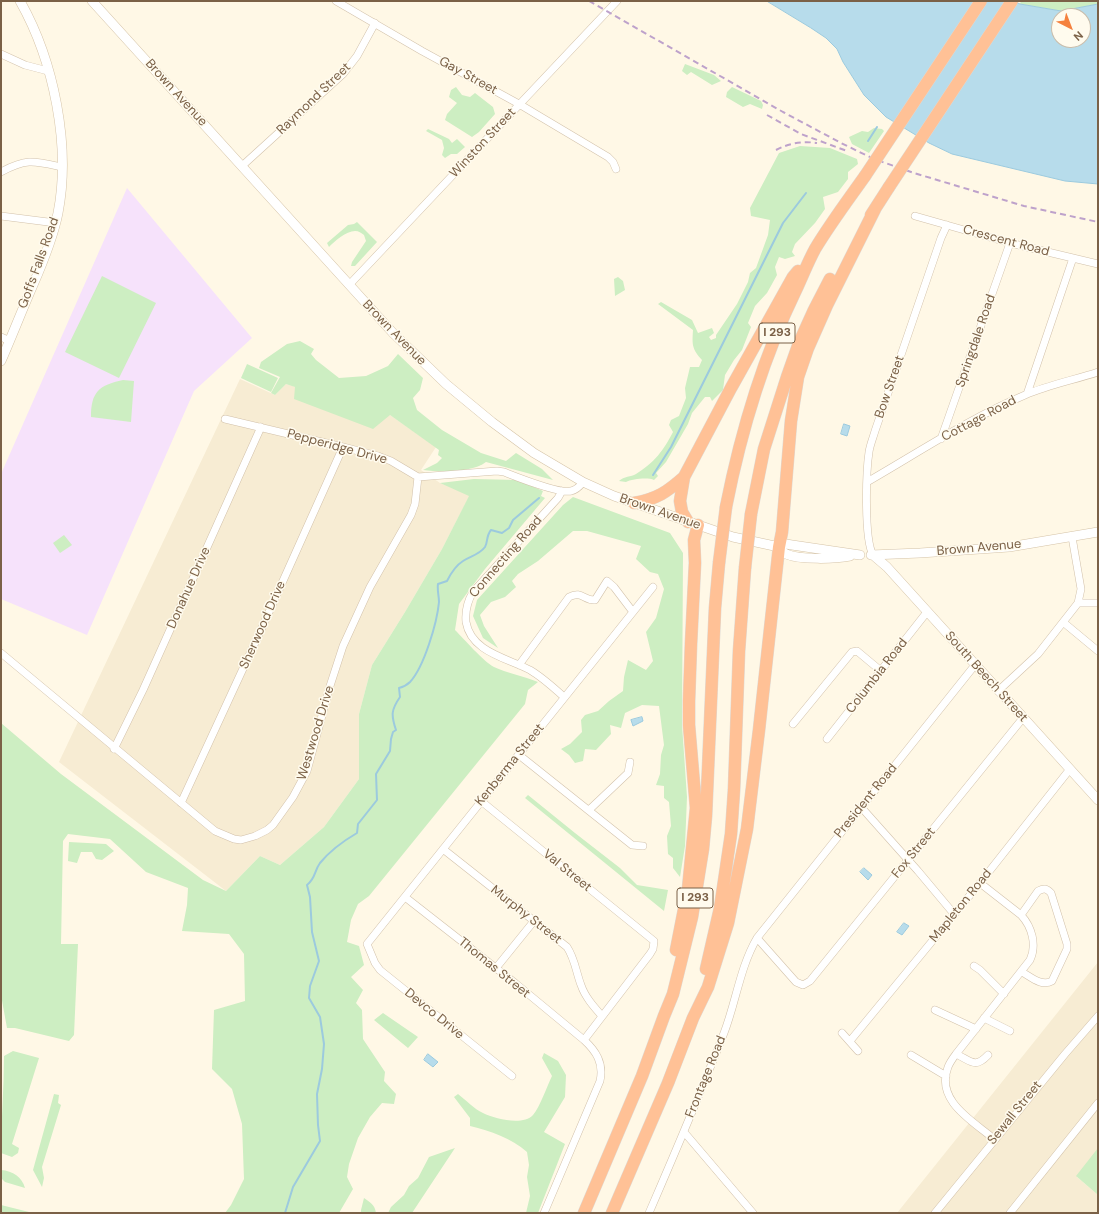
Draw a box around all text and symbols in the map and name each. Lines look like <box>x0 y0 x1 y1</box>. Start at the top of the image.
north arrow <box>1051 8 1091 48</box>
text: N <box>1071 28 1086 44</box>
street label: Gay Street <box>436 54 500 98</box>
street label: Brown Avenue <box>142 56 210 130</box>
street label: Raymond Street <box>274 60 354 138</box>
street label: Winston Street <box>447 105 519 181</box>
street label: Goffs Falls Road <box>15 215 63 311</box>
street label: Crescent Road <box>961 222 1051 260</box>
street label: Springdale Road <box>953 292 999 390</box>
street label: Brown Avenue <box>359 297 429 369</box>
road number: I 293 <box>759 323 795 343</box>
street label: Bow Street <box>872 353 908 421</box>
street label: Cottage Road <box>939 393 1019 445</box>
street label: Pepperidge Drive <box>285 426 389 468</box>
street label: Brown Avenue <box>617 491 703 533</box>
street label: Connecting Road <box>466 513 546 601</box>
street label: Brown Avenue <box>936 537 1022 559</box>
street label: Donahue Drive <box>164 545 214 631</box>
street label: Sherwood Drive <box>237 579 289 671</box>
street label: South Beech Street <box>941 628 1031 726</box>
street label: Columbia Road <box>843 635 911 717</box>
street label: Westwood Drive <box>294 684 338 782</box>
street label: Kenberma Street <box>472 721 548 809</box>
street label: President Road <box>831 761 901 841</box>
street label: Fox Street <box>889 824 939 882</box>
street label: Val Street <box>539 847 595 895</box>
street label: Mapleton Road <box>927 866 995 946</box>
street label: Murphy Street <box>487 882 565 948</box>
road number: I 293 <box>677 888 713 908</box>
street label: Thomas Street <box>455 934 533 1002</box>
street label: Devco Drive <box>401 985 467 1043</box>
street label: Frontage Road <box>682 1034 730 1120</box>
street label: Sewall Street <box>985 1078 1045 1148</box>

